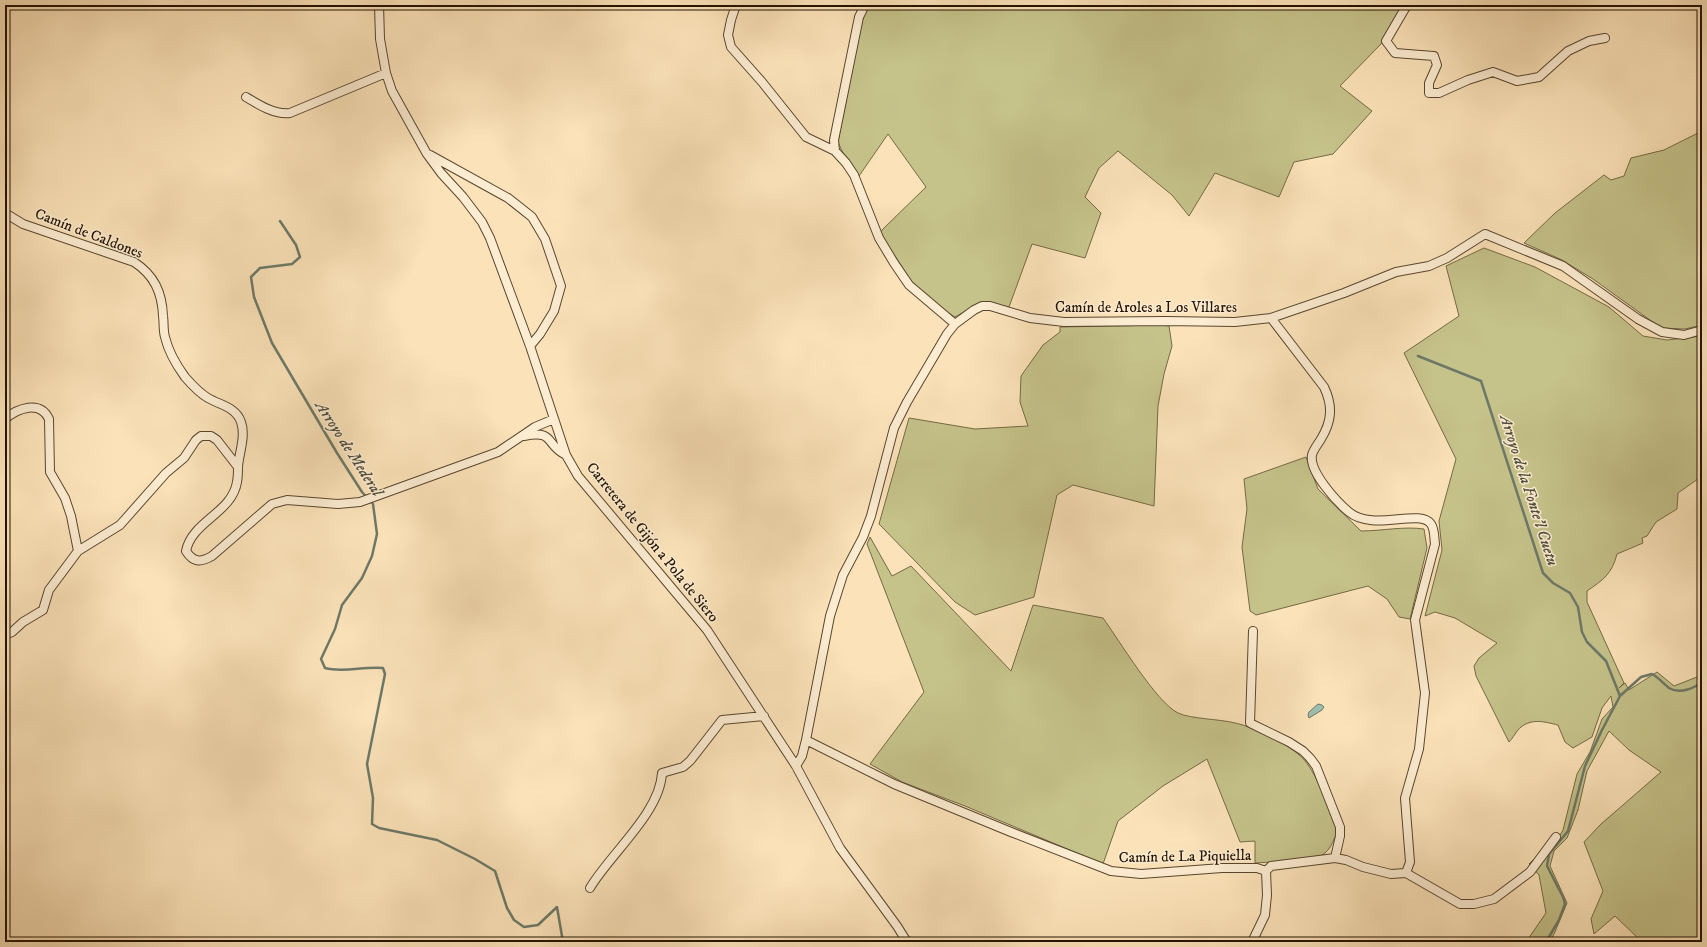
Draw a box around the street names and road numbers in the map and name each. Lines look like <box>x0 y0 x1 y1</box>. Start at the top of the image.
street label: Camín de Caldones <box>32 204 145 263</box>
street label: Camín de Aroles a Los Villares <box>1055 298 1237 317</box>
street label: Carretera de Gijón a Pola de Siero <box>582 459 723 626</box>
street label: Camín de La Piquiella <box>1119 846 1252 867</box>

